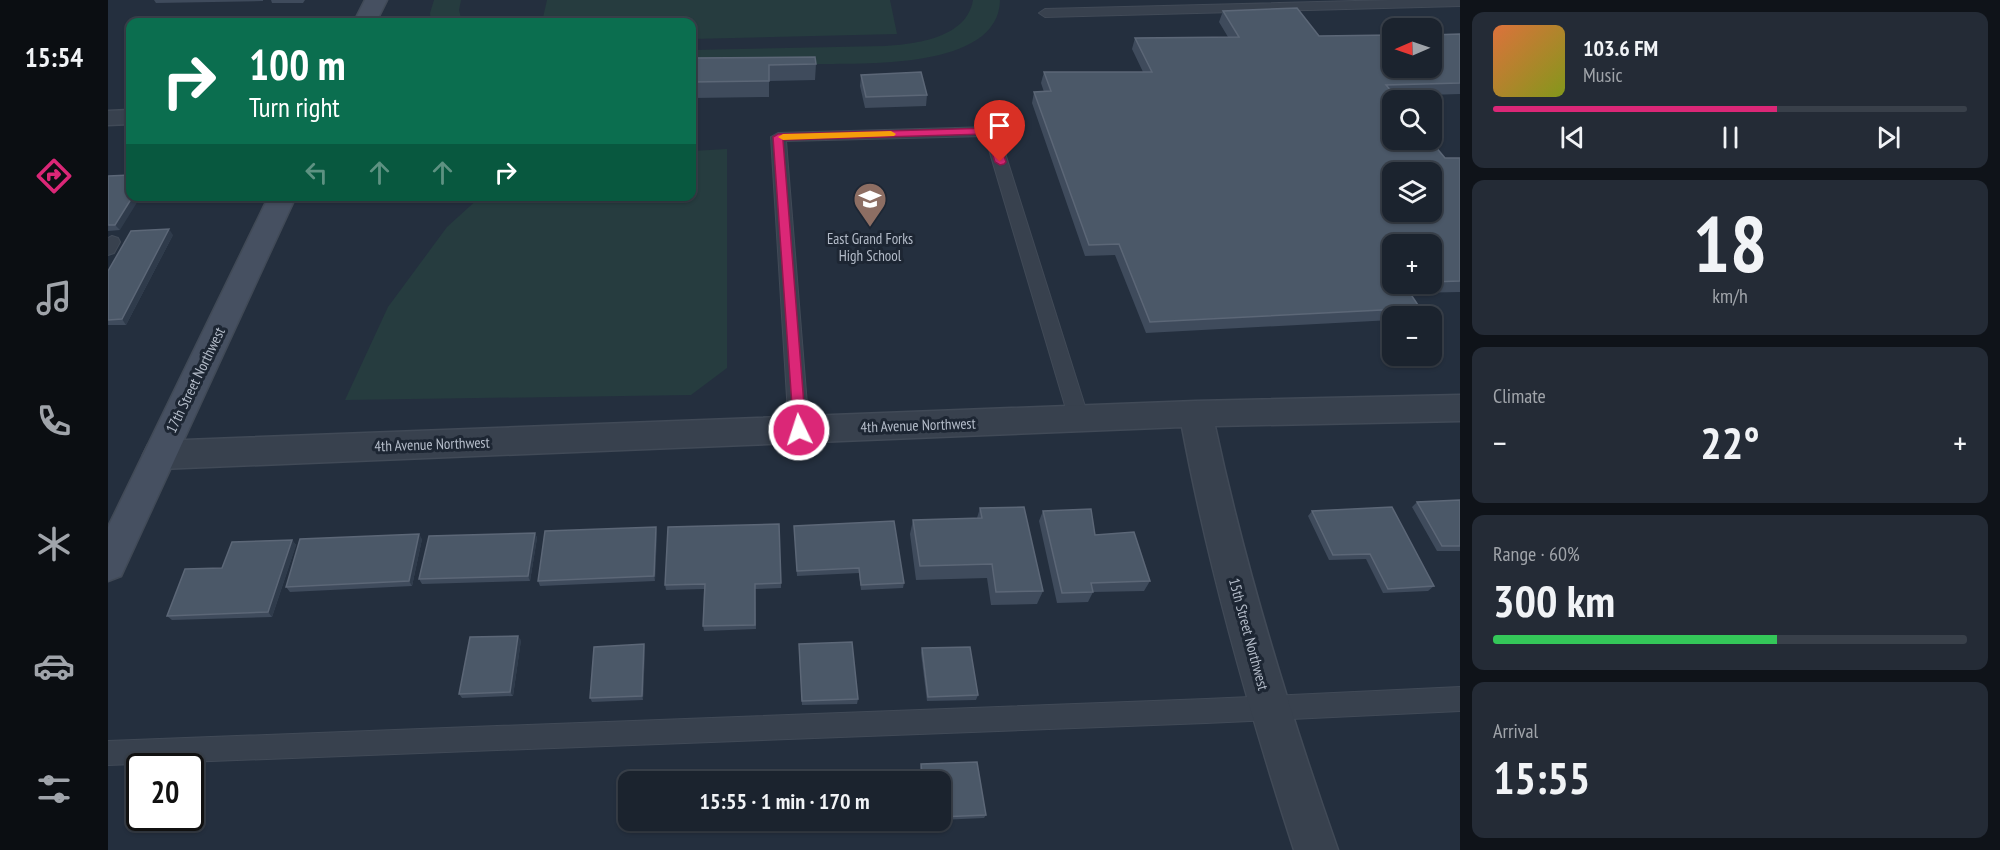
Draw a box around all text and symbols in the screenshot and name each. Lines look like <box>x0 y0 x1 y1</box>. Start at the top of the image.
north arrow <box>1382 18 1442 78</box>
map controls <box>1382 18 1442 366</box>
text: 103.6 FM <box>1583 34 1658 62</box>
text: 100 m <box>249 37 346 92</box>
text: 15:54 <box>25 40 83 74</box>
icon: right <box>150 42 228 120</box>
text: Music <box>1583 62 1623 88</box>
text: Turn right <box>249 90 340 124</box>
button: search <box>1382 90 1442 150</box>
pin <box>974 100 1025 162</box>
icon: arrive <box>983 109 1016 142</box>
icon: previous <box>1556 121 1589 154</box>
icon: pause <box>1714 121 1747 154</box>
icon: next <box>1872 121 1905 154</box>
icon: directions <box>33 155 75 197</box>
icon: left <box>300 156 333 189</box>
icon: ahead <box>363 156 396 189</box>
icon: ahead <box>426 156 459 189</box>
icon: right <box>489 156 522 189</box>
button: layers <box>1382 162 1442 222</box>
school or university icon: East Grand Forks High School <box>852 181 888 228</box>
text: 18 <box>1693 193 1767 294</box>
place label: East Grand Forks High School <box>827 229 913 265</box>
button: + <box>1382 234 1442 294</box>
icon: music <box>33 277 75 319</box>
text: km/h <box>1712 283 1748 309</box>
button: − <box>1382 306 1442 366</box>
street label: 17th Street Northwest <box>161 324 229 436</box>
text: Climate <box>1493 383 1546 409</box>
position arrow <box>767 398 831 462</box>
icon: phone <box>33 400 75 442</box>
street label: 4th Avenue Northwest <box>860 413 976 437</box>
text: 22° <box>1700 413 1760 471</box>
text: − <box>1493 421 1507 464</box>
text: + <box>1953 421 1967 464</box>
street label: 4th Avenue Northwest <box>374 432 490 456</box>
icon: climate <box>33 523 75 565</box>
text: Range · 60% <box>1493 541 1580 567</box>
text: 300 km <box>1493 571 1615 629</box>
street label: 15th Street Northwest <box>1225 576 1273 692</box>
icon: car <box>33 645 75 687</box>
text: Arrival <box>1493 718 1538 744</box>
text: 15:55 <box>1493 748 1590 806</box>
speed limit sign: 20 <box>126 753 204 831</box>
icon: filters <box>33 768 75 810</box>
text: 15:55 · 1 min · 170 m <box>699 787 870 815</box>

